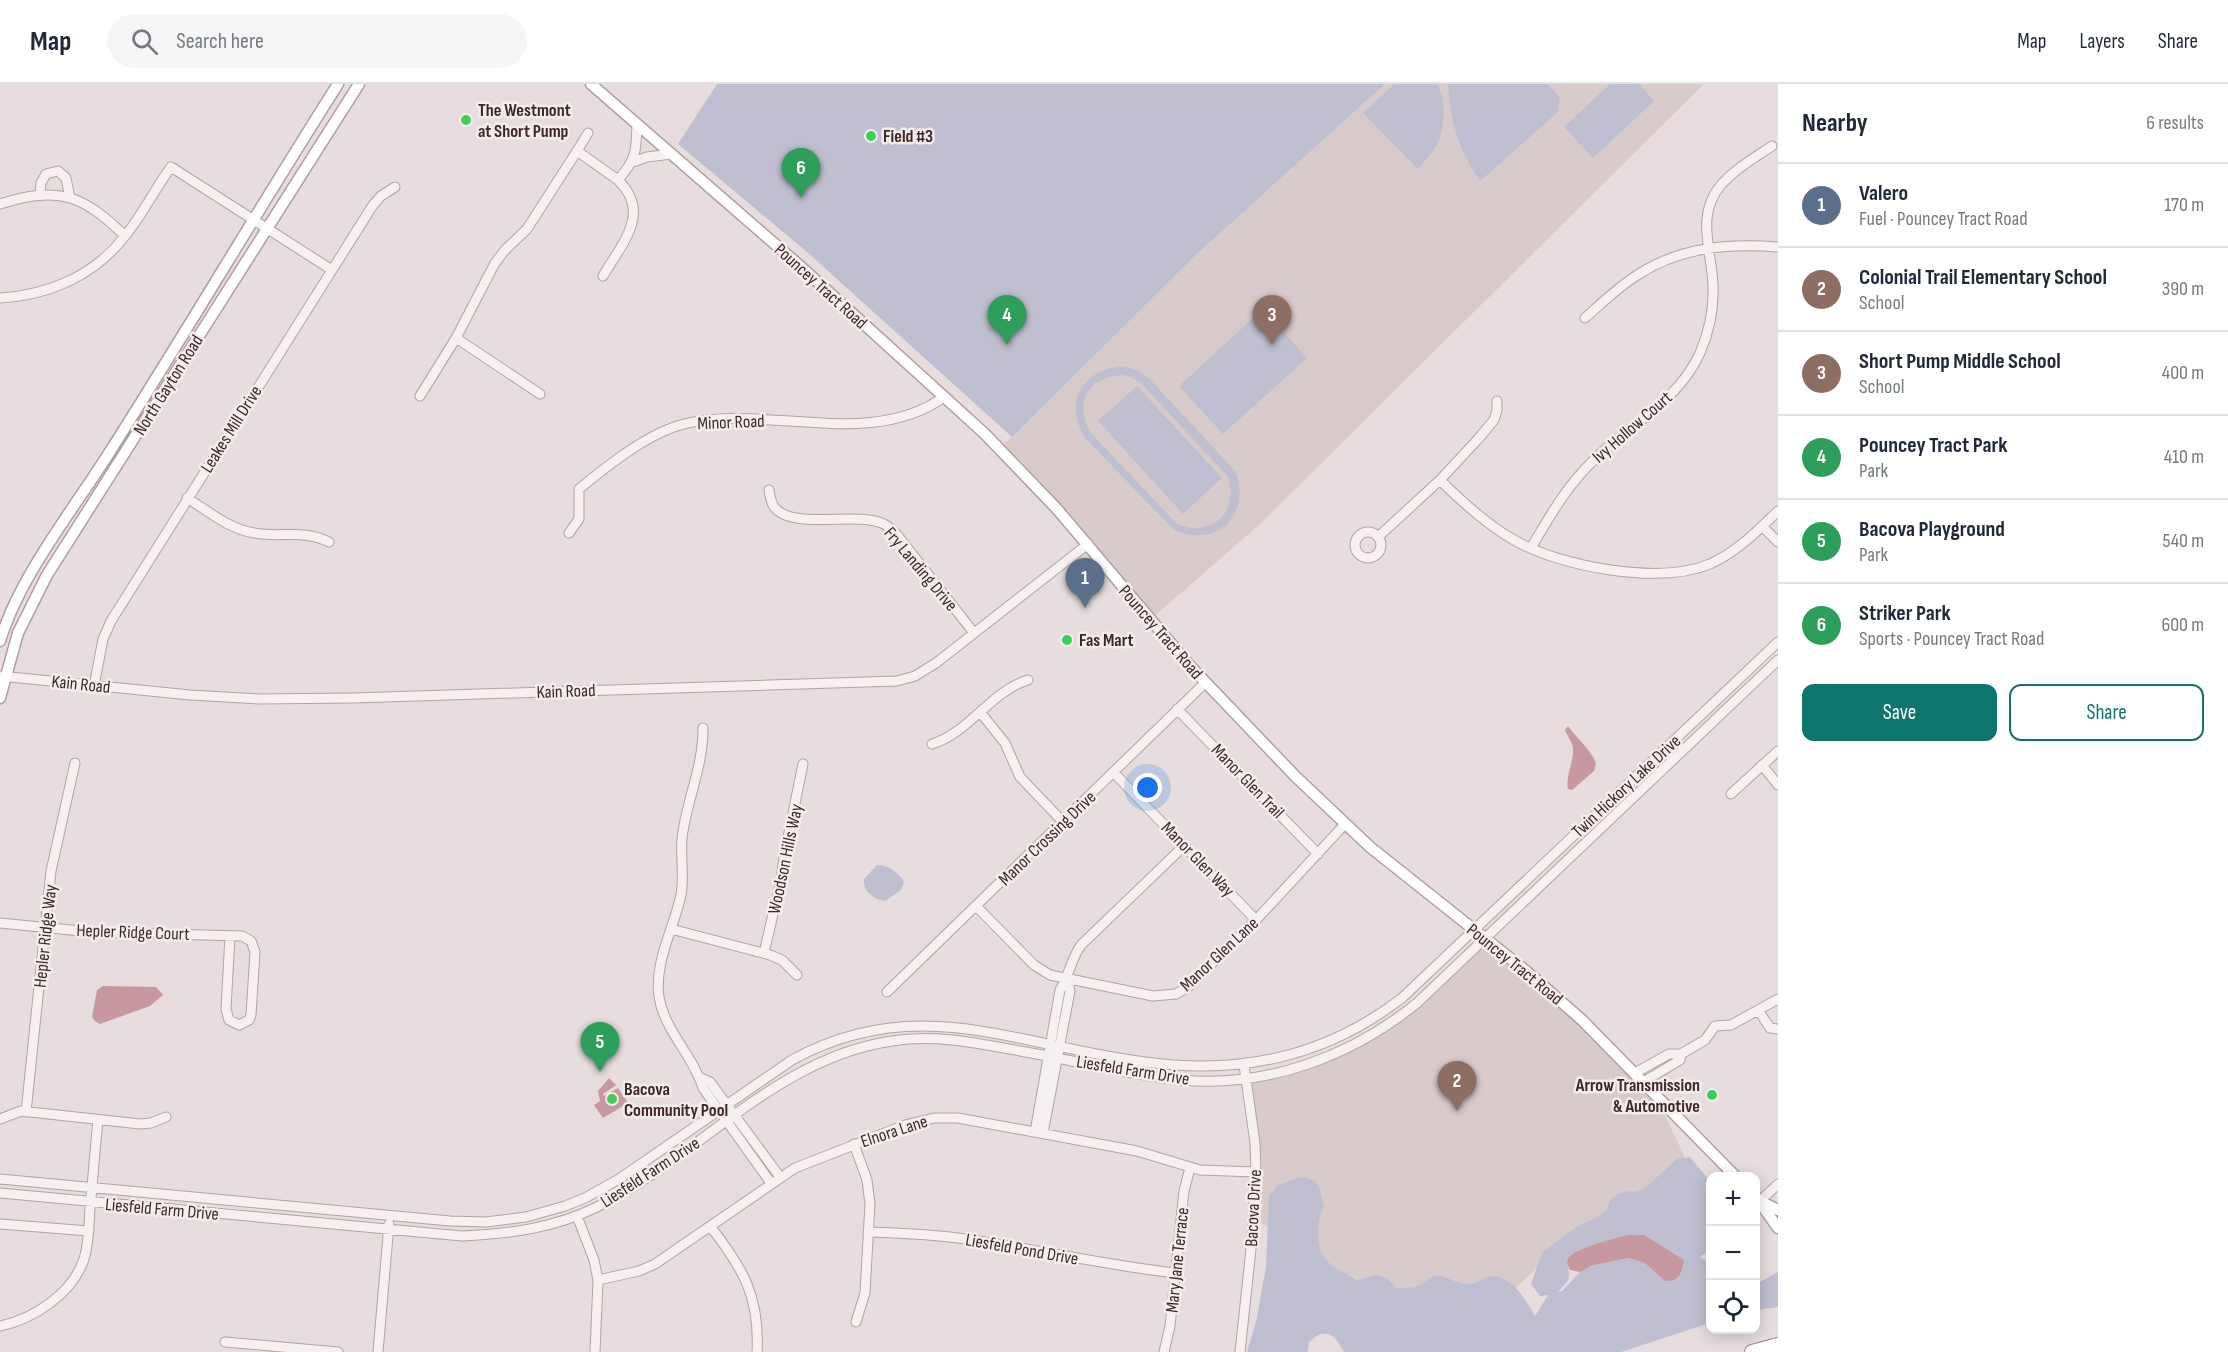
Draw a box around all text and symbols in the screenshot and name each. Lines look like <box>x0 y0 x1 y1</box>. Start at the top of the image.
search box <box>107 14 527 68</box>
text: Map <box>30 25 71 58</box>
icon: search <box>128 25 161 58</box>
text: Search here <box>176 28 264 55</box>
text: Map <box>2017 29 2046 54</box>
text: Layers <box>2079 29 2125 54</box>
text: Share <box>2158 29 2198 54</box>
place label: The Westmont at Short Pump <box>478 100 571 142</box>
text: Nearby <box>1802 108 1868 139</box>
text: 6 results <box>2146 111 2204 135</box>
marker: The Westmont at Short Pump <box>459 113 473 127</box>
place label: Field #3 <box>883 126 933 147</box>
marker: Field #3 <box>864 129 878 143</box>
pin: 6 <box>782 148 820 198</box>
text: Valero <box>1859 180 1908 207</box>
text: 1 <box>1818 193 1825 217</box>
text: 170 m <box>2164 193 2204 217</box>
text: Fuel · Pouncey Tract Road <box>1859 207 2028 231</box>
street label: Pouncey Tract Road <box>770 239 871 334</box>
text: Colonial Trail Elementary School <box>1859 264 2107 291</box>
text: 2 <box>1817 277 1826 301</box>
text: 390 m <box>2162 277 2204 301</box>
text: School <box>1859 291 1904 315</box>
pin: 4 <box>988 296 1026 345</box>
pin: 3 <box>1252 296 1292 345</box>
street label: North Gayton Road <box>129 331 208 439</box>
text: Short Pump Middle School <box>1859 348 2061 375</box>
text: 3 <box>1817 361 1826 385</box>
text: 400 m <box>2162 361 2204 385</box>
text: School <box>1859 375 1904 399</box>
street label: Leakes Mill Drive <box>196 382 267 477</box>
street label: Ivy Hollow Court <box>1588 387 1677 468</box>
street label: Minor Road <box>697 411 765 434</box>
text: Pouncey Tract Park <box>1859 432 2008 459</box>
text: 4 <box>1817 445 1826 469</box>
text: 410 m <box>2164 445 2204 469</box>
text: Park <box>1859 459 1888 483</box>
text: Bacova Playground <box>1859 516 2005 543</box>
street label: Fry Landing Drive <box>879 523 962 616</box>
text: 5 <box>1817 529 1826 553</box>
text: 540 m <box>2163 529 2204 553</box>
text: Park <box>1859 543 1888 567</box>
pin: 1 <box>1066 558 1104 608</box>
street label: Pouncey Tract Road <box>1114 581 1207 684</box>
text: Striker Park <box>1859 600 1951 627</box>
text: 6 <box>1817 613 1826 637</box>
text: 600 m <box>2161 613 2204 637</box>
text: Sports · Pouncey Tract Road <box>1859 627 2044 651</box>
place label: Fas Mart <box>1079 630 1134 651</box>
marker: Fas Mart <box>1060 633 1074 647</box>
street label: Kain Road <box>51 671 111 698</box>
street label: Kain Road <box>536 680 596 703</box>
button: Save <box>1802 684 1997 741</box>
button: Share <box>2009 684 2204 741</box>
street label: Twin Hickory Lake Drive <box>1568 731 1685 842</box>
street label: Manor Glen Trail <box>1207 740 1288 823</box>
your location <box>1133 773 1162 802</box>
street label: Manor Crossing Drive <box>994 787 1100 890</box>
street label: Woodson Hills Way <box>764 802 807 916</box>
street label: Manor Glen Way <box>1157 818 1239 901</box>
street label: Hepler Ridge Way <box>30 883 61 989</box>
street label: Manor Glen Lane <box>1176 913 1263 996</box>
street label: Pouncey Tract Road <box>1462 919 1567 1010</box>
street label: Hepler Ridge Court <box>76 920 190 945</box>
pin: 5 <box>580 1022 620 1072</box>
street label: Liesfeld Farm Drive <box>1075 1051 1191 1090</box>
pin: 2 <box>1438 1062 1476 1111</box>
place label: Arrow Transmission & Automotive <box>1575 1075 1700 1117</box>
place label: Bacova Community Pool <box>624 1079 728 1121</box>
marker: Arrow Transmission & Automotive <box>1705 1088 1719 1102</box>
marker: Bacova Community Pool <box>605 1092 619 1106</box>
street label: Elnora Lane <box>858 1111 930 1152</box>
street label: Liesfeld Farm Drive <box>597 1133 704 1212</box>
street label: Bacova Drive <box>1241 1169 1266 1247</box>
map controls <box>1706 1172 1760 1334</box>
button: + <box>1706 1172 1760 1226</box>
street label: Liesfeld Farm Drive <box>104 1194 220 1225</box>
street label: Mary Jane Terrace <box>1162 1206 1193 1314</box>
button: − <box>1706 1226 1760 1280</box>
street label: Liesfeld Pond Drive <box>964 1229 1080 1270</box>
button: locate <box>1706 1280 1760 1334</box>

